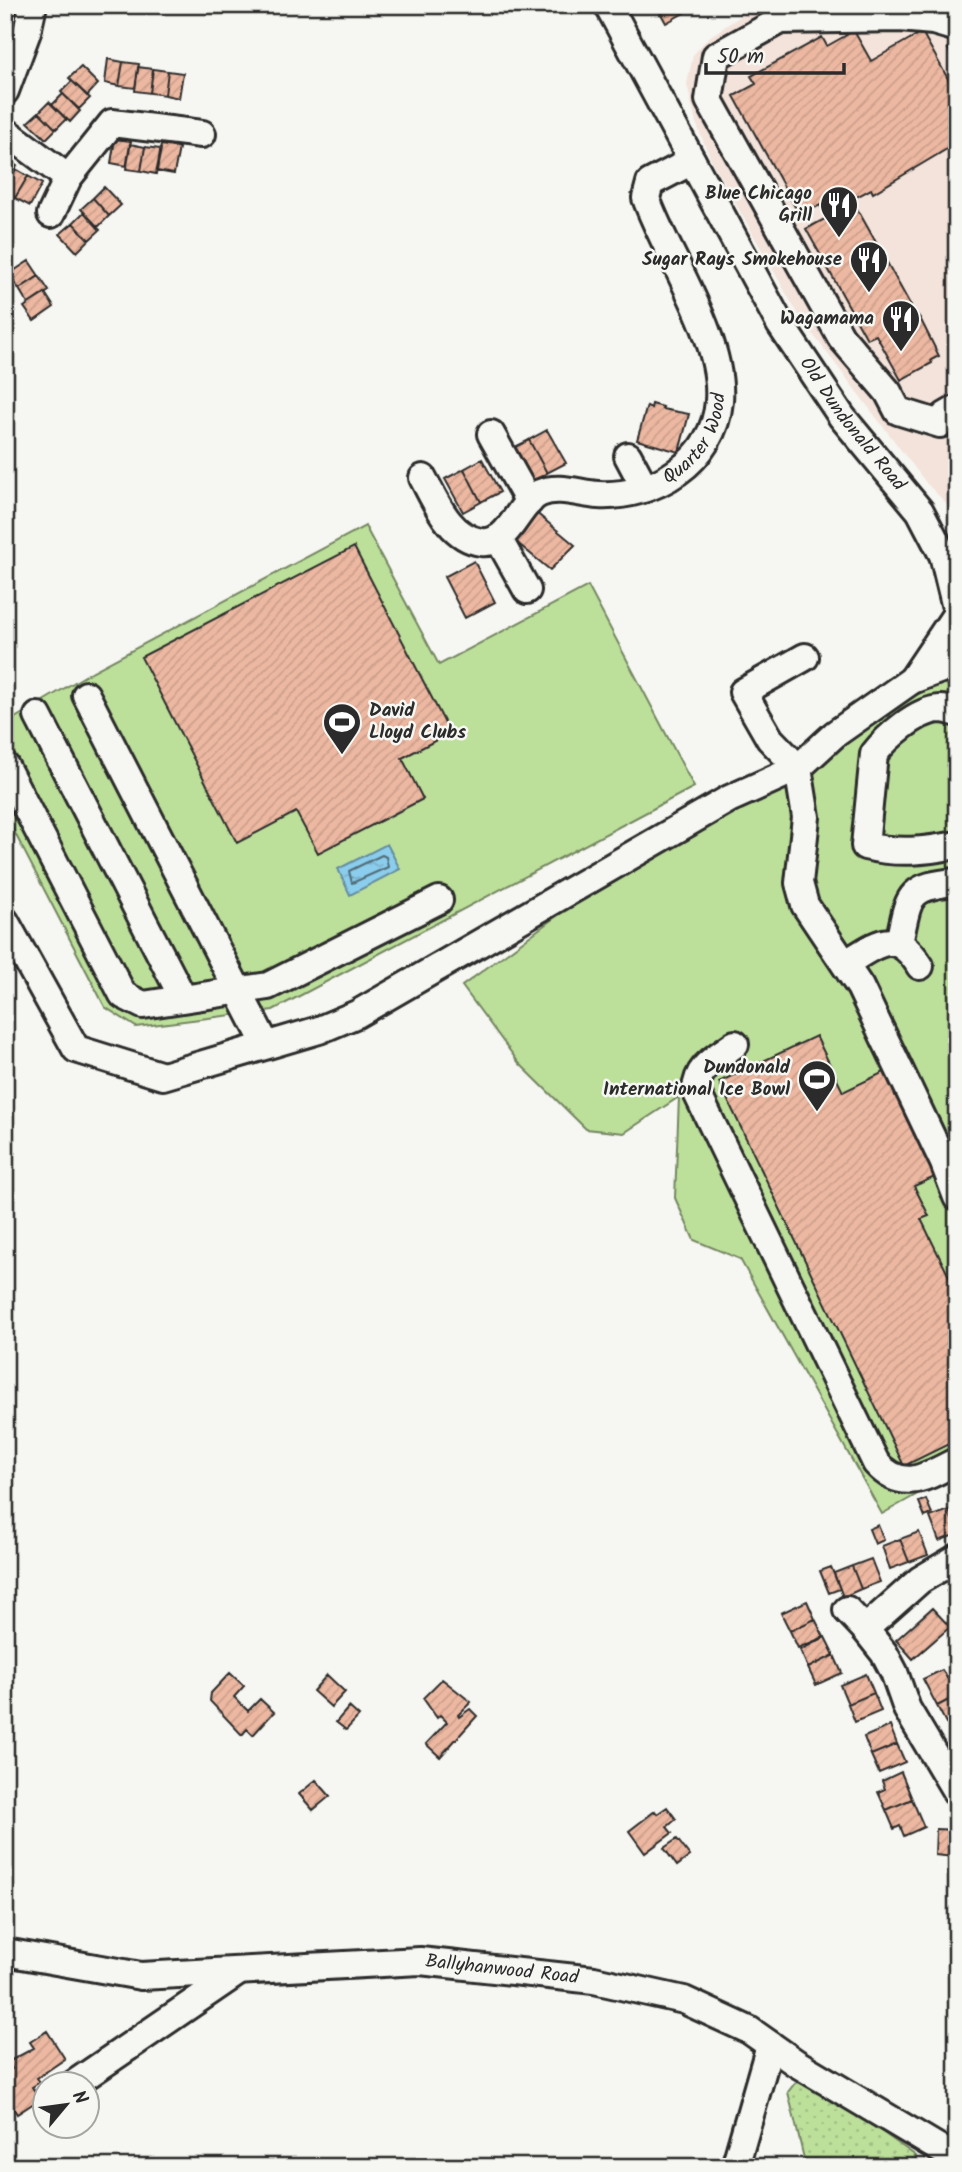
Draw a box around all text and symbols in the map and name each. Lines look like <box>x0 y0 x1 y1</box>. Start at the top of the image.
scale bar <box>706 32 845 76</box>
text: 50 m <box>717 41 764 74</box>
place label: Blue Chicago Grill <box>705 179 813 231</box>
restaurant icon: Blue Chicago Grill <box>818 184 860 239</box>
restaurant icon: Sugar Rays Smokehouse <box>848 239 890 294</box>
place label: Sugar Rays Smokehouse <box>642 245 842 275</box>
restaurant icon: Wagamama <box>880 298 922 353</box>
place label: Wagamama <box>780 304 874 334</box>
street label: Old Dundonald Road <box>791 351 913 498</box>
street label: Quarter Wood <box>657 392 734 493</box>
place label: David Lloyd Clubs <box>369 696 466 748</box>
sports icon: David Lloyd Clubs <box>321 701 363 756</box>
place label: Dundonald International Ice Bowl <box>603 1053 791 1105</box>
sports icon: Dundonald International Ice Bowl <box>796 1058 838 1113</box>
street label: Ballyhanwood Road <box>424 1947 581 1993</box>
north arrow <box>32 2070 102 2140</box>
text: N <box>63 2085 95 2110</box>

